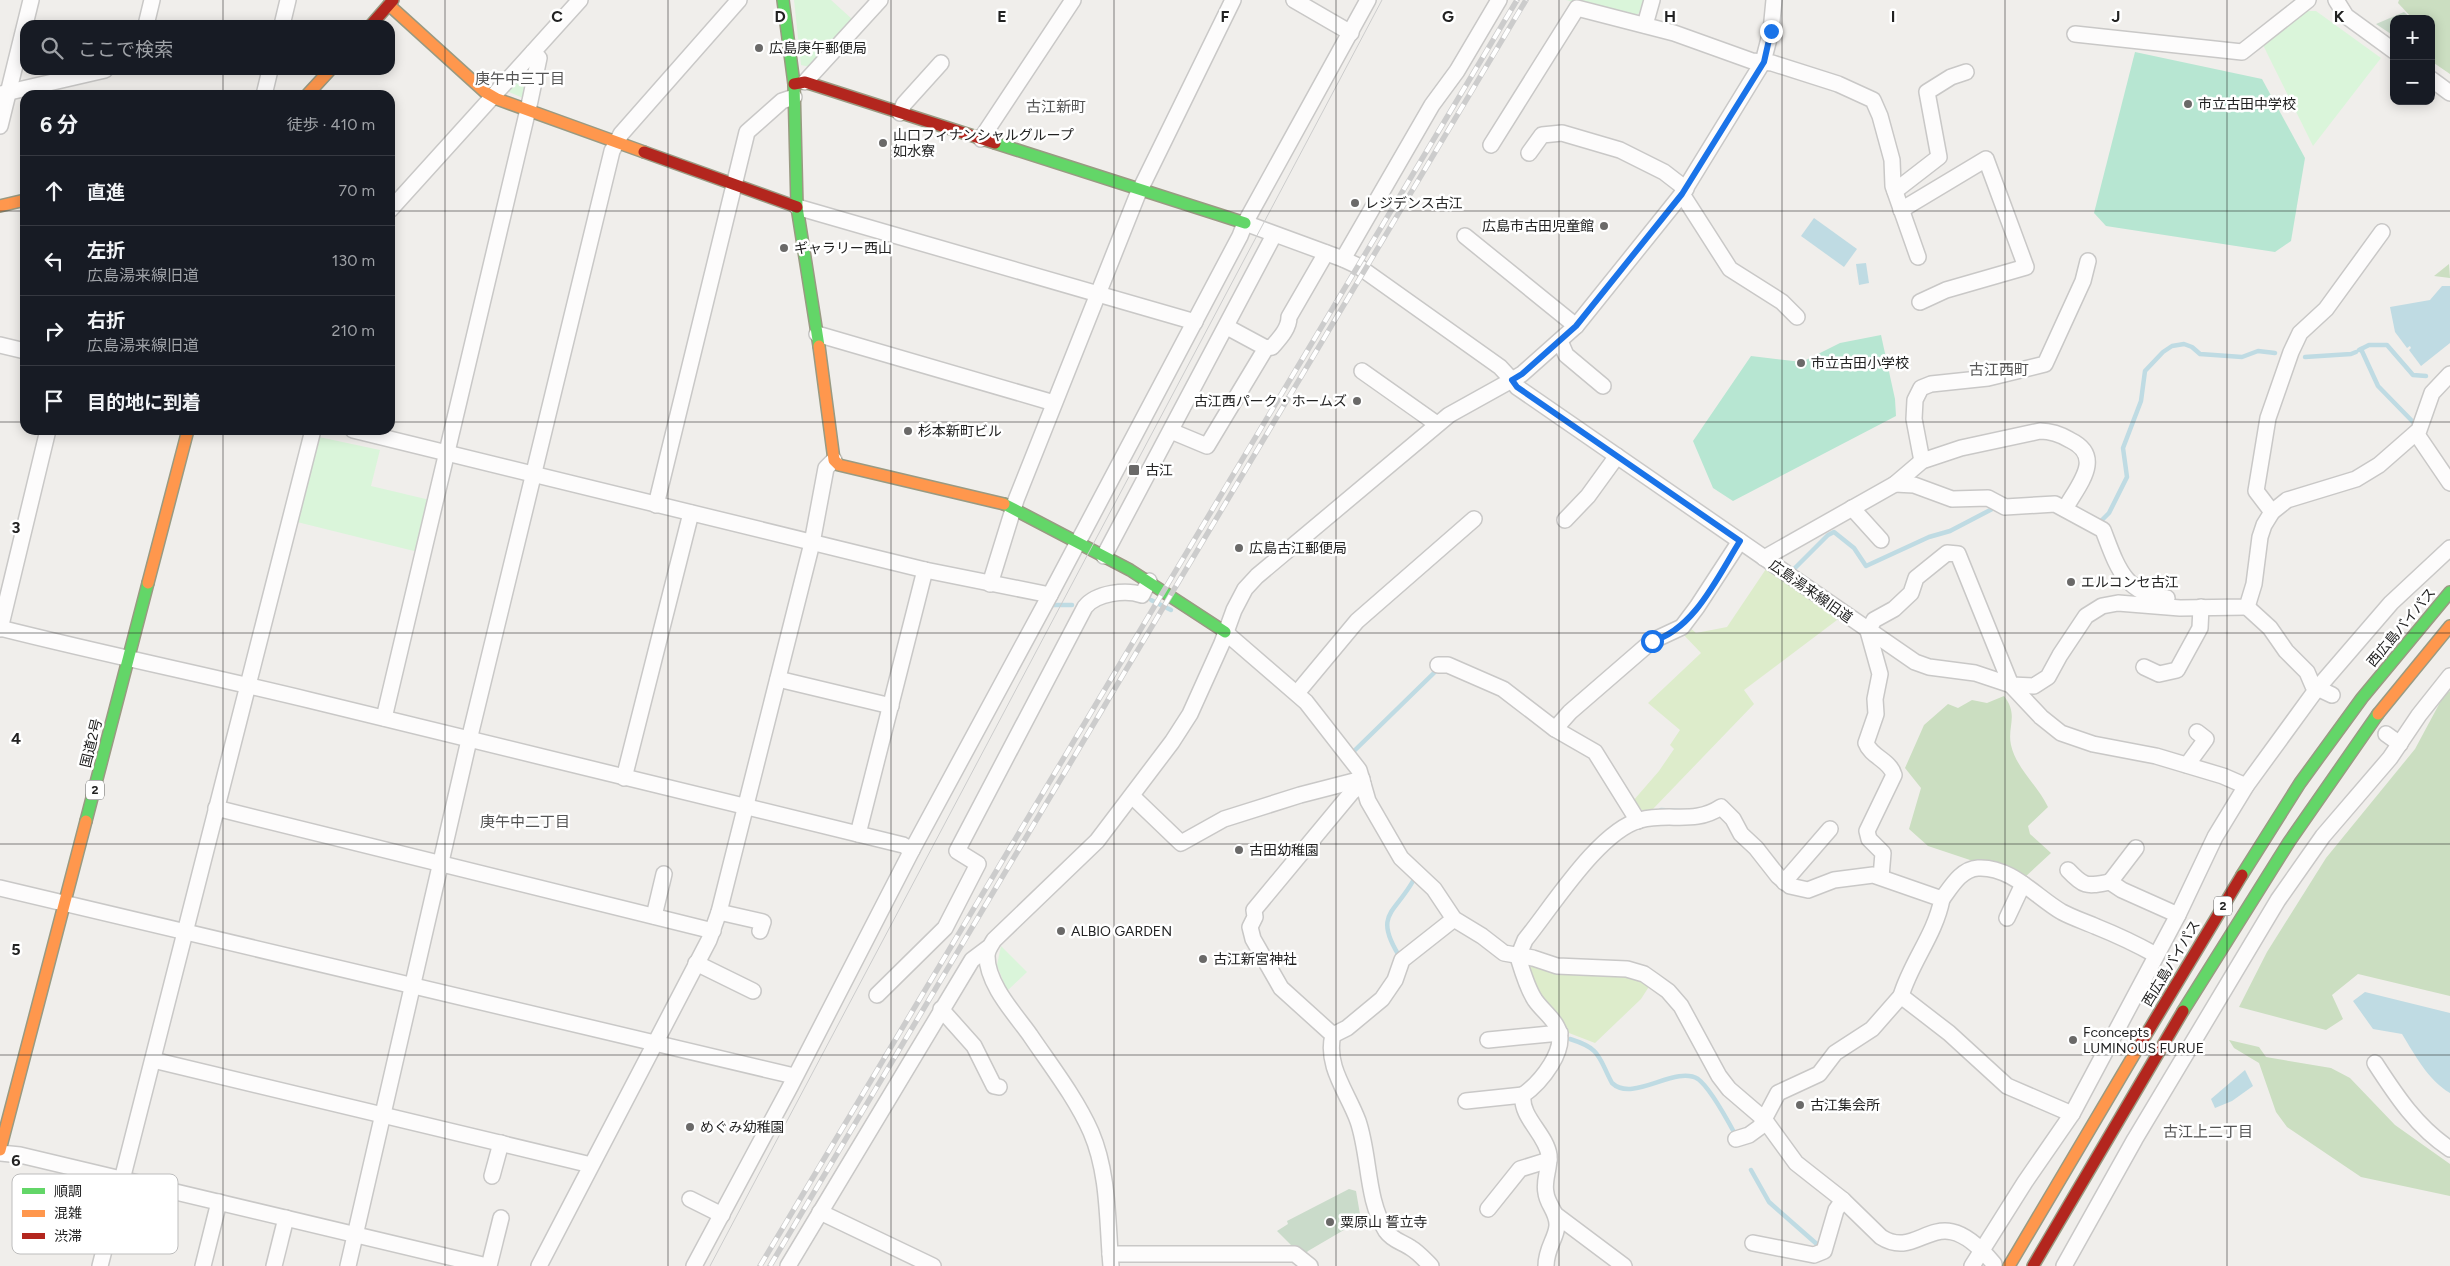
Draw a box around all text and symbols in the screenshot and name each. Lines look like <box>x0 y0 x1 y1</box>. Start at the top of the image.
text: C <box>551 7 563 26</box>
text: D <box>774 7 786 26</box>
text: E <box>997 7 1007 26</box>
text: F <box>1221 7 1230 26</box>
text: G <box>1442 7 1454 26</box>
text: H <box>1664 7 1676 26</box>
text: I <box>1891 7 1895 26</box>
text: J <box>2112 7 2120 26</box>
text: K <box>2334 7 2345 26</box>
map controls <box>2390 15 2435 105</box>
button: + <box>2390 15 2435 60</box>
search box <box>20 20 395 75</box>
route end <box>1760 20 1783 43</box>
icon: search <box>38 34 66 62</box>
text: ここで検索 <box>78 38 173 61</box>
place label: 広島庚午郵便局 <box>769 40 867 57</box>
marker: 広島庚午郵便局 <box>753 42 765 54</box>
button: − <box>2390 60 2435 105</box>
district label: 庚午中三丁目 <box>475 70 565 88</box>
place label: 市立古田中学校 <box>2198 96 2296 113</box>
district label: 古江新町 <box>1026 98 1086 116</box>
marker: 市立古田中学校 <box>2182 98 2194 110</box>
text: 6 分 <box>40 112 78 137</box>
text: 徒歩 · 410 m <box>287 115 375 134</box>
place label: 山口フィナンシャルグループ 如水寮 <box>893 127 1074 160</box>
marker: 山口フィナンシャルグループ 如水寮 <box>877 137 889 149</box>
icon: ahead <box>40 177 68 205</box>
text: 直進 <box>87 181 125 204</box>
text: 70 m <box>339 181 375 200</box>
place label: レジデンス古江 <box>1365 195 1463 212</box>
marker: レジデンス古江 <box>1349 197 1361 209</box>
place label: 広島市古田児童館 <box>1482 218 1594 235</box>
marker: 広島市古田児童館 <box>1598 220 1610 232</box>
text: 左折 <box>87 239 125 262</box>
place label: ギャラリー西山 <box>794 240 892 257</box>
marker: ギャラリー西山 <box>778 242 790 254</box>
icon: left <box>40 247 68 275</box>
text: 130 m <box>332 251 375 270</box>
text: 広島湯来線旧道 <box>87 266 199 285</box>
text: 右折 <box>87 309 125 332</box>
icon: right <box>40 317 68 345</box>
text: 210 m <box>332 321 375 340</box>
text: 広島湯来線旧道 <box>87 336 199 355</box>
place label: 市立古田小学校 <box>1811 355 1909 372</box>
marker: 市立古田小学校 <box>1795 357 1807 369</box>
district label: 古江西町 <box>1969 361 2029 379</box>
icon: arrive <box>40 387 68 415</box>
text: 目的地に到着 <box>87 391 201 414</box>
place label: 古江西パーク・ホームズ <box>1194 393 1347 410</box>
marker: 古江西パーク・ホームズ <box>1351 395 1363 407</box>
place label: 杉本新町ビル <box>918 423 1002 440</box>
marker: 杉本新町ビル <box>902 425 914 437</box>
place label: 古江 <box>1145 462 1173 479</box>
marker: 古江 <box>1127 463 1141 477</box>
text: 3 <box>12 518 21 537</box>
place label: 広島古江郵便局 <box>1249 540 1347 557</box>
marker: 広島古江郵便局 <box>1233 542 1245 554</box>
street label: 広島湯来線旧道 <box>1766 556 1856 626</box>
place label: エルコンセ古江 <box>2081 574 2179 591</box>
marker: エルコンセ古江 <box>2065 576 2077 588</box>
street label: 西広島バイパス <box>2363 584 2439 670</box>
route start <box>1641 630 1664 653</box>
street label: 国道2号 <box>77 717 106 769</box>
text: 4 <box>11 729 21 748</box>
road number: 2 <box>86 780 104 800</box>
district label: 庚午中二丁目 <box>480 813 570 831</box>
place label: 古田幼稚園 <box>1249 842 1319 859</box>
marker: 古田幼稚園 <box>1233 844 1245 856</box>
road number: 2 <box>2214 896 2232 916</box>
street label: 西広島バイパス <box>2139 917 2204 1010</box>
place label: ALBIO GARDEN <box>1071 923 1172 940</box>
marker: ALBIO GARDEN <box>1055 925 1067 937</box>
text: 5 <box>11 940 21 959</box>
place label: 古江新宮神社 <box>1213 951 1297 968</box>
marker: 古江新宮神社 <box>1197 953 1209 965</box>
place label: Fconcepts LUMINOUS FURUE <box>2083 1024 2204 1057</box>
marker: Fconcepts LUMINOUS FURUE <box>2067 1034 2079 1046</box>
place label: 古江集会所 <box>1810 1097 1880 1114</box>
marker: 古江集会所 <box>1794 1099 1806 1111</box>
place label: めぐみ幼稚園 <box>700 1119 784 1136</box>
marker: めぐみ幼稚園 <box>684 1121 696 1133</box>
district label: 古江上二丁目 <box>2163 1123 2253 1141</box>
text: 6 <box>11 1151 21 1170</box>
legend <box>12 1174 178 1254</box>
text: 順調 <box>54 1183 82 1200</box>
text: 混雑 <box>54 1205 82 1222</box>
place label: 粟原山 誓立寺 <box>1340 1214 1427 1231</box>
marker: 粟原山 誓立寺 <box>1324 1216 1336 1228</box>
text: 渋滞 <box>54 1228 82 1245</box>

